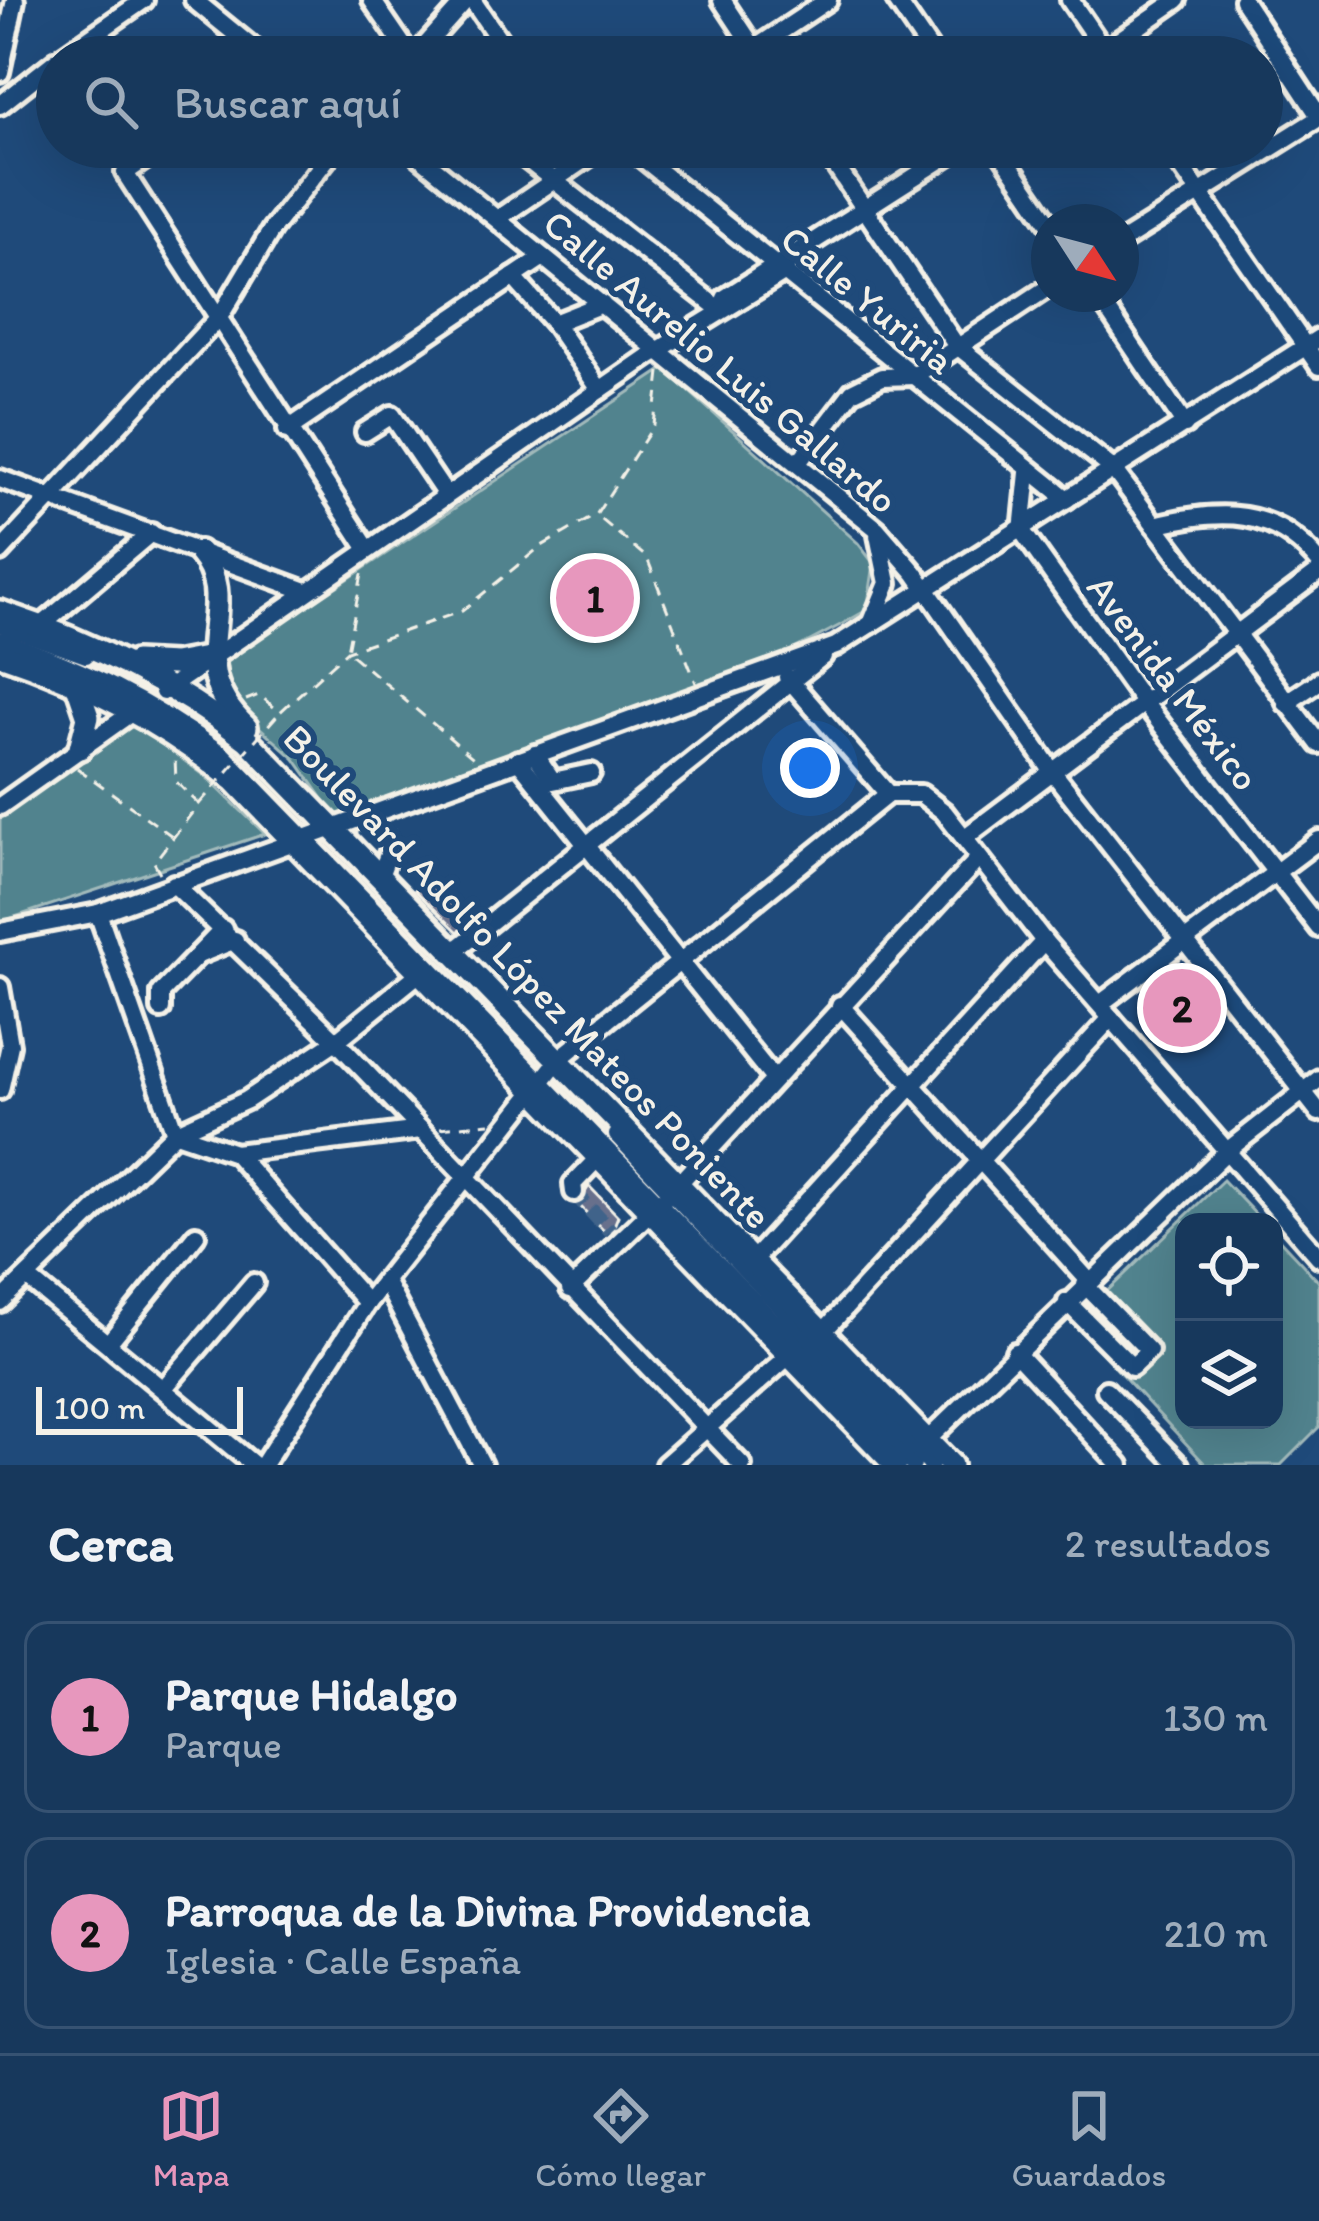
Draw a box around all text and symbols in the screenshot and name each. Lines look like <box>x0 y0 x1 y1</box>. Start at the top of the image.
search box <box>36 36 1283 168</box>
icon: search <box>78 69 144 135</box>
text: Buscar aquí <box>174 75 401 129</box>
street label: Calle Aurelio Luis Gallardo <box>534 199 907 523</box>
north arrow <box>1031 204 1139 312</box>
street label: Calle Yuriria <box>771 215 964 384</box>
pin: 1 <box>556 553 634 643</box>
street label: Avenida México <box>1077 565 1270 800</box>
street label: Boulevard Adolfo López Mateos Poniente <box>274 714 782 1238</box>
your location <box>780 738 840 798</box>
pin: 2 <box>1143 963 1221 1053</box>
map controls <box>1175 1213 1283 1429</box>
button: locate <box>1175 1213 1283 1321</box>
button: layers <box>1175 1321 1283 1429</box>
scale bar <box>36 1381 243 1434</box>
text: 100 m <box>54 1388 145 1427</box>
text: Cerca <box>48 1513 174 1574</box>
text: 2 resultados <box>1065 1520 1271 1567</box>
text: Parque Hidalgo <box>165 1667 458 1721</box>
text: 1 <box>81 1694 99 1741</box>
text: 130 m <box>1163 1694 1268 1741</box>
text: Parque <box>165 1721 282 1768</box>
text: Parroqua de la Divina Providencia <box>165 1883 810 1937</box>
text: 2 <box>80 1910 100 1957</box>
text: 210 m <box>1164 1910 1268 1957</box>
text: Iglesia · Calle España <box>165 1937 521 1984</box>
tab: Mapa <box>153 2083 230 2194</box>
tab: Cómo llegar <box>535 2083 706 2194</box>
tab: Guardados <box>1012 2083 1166 2194</box>

